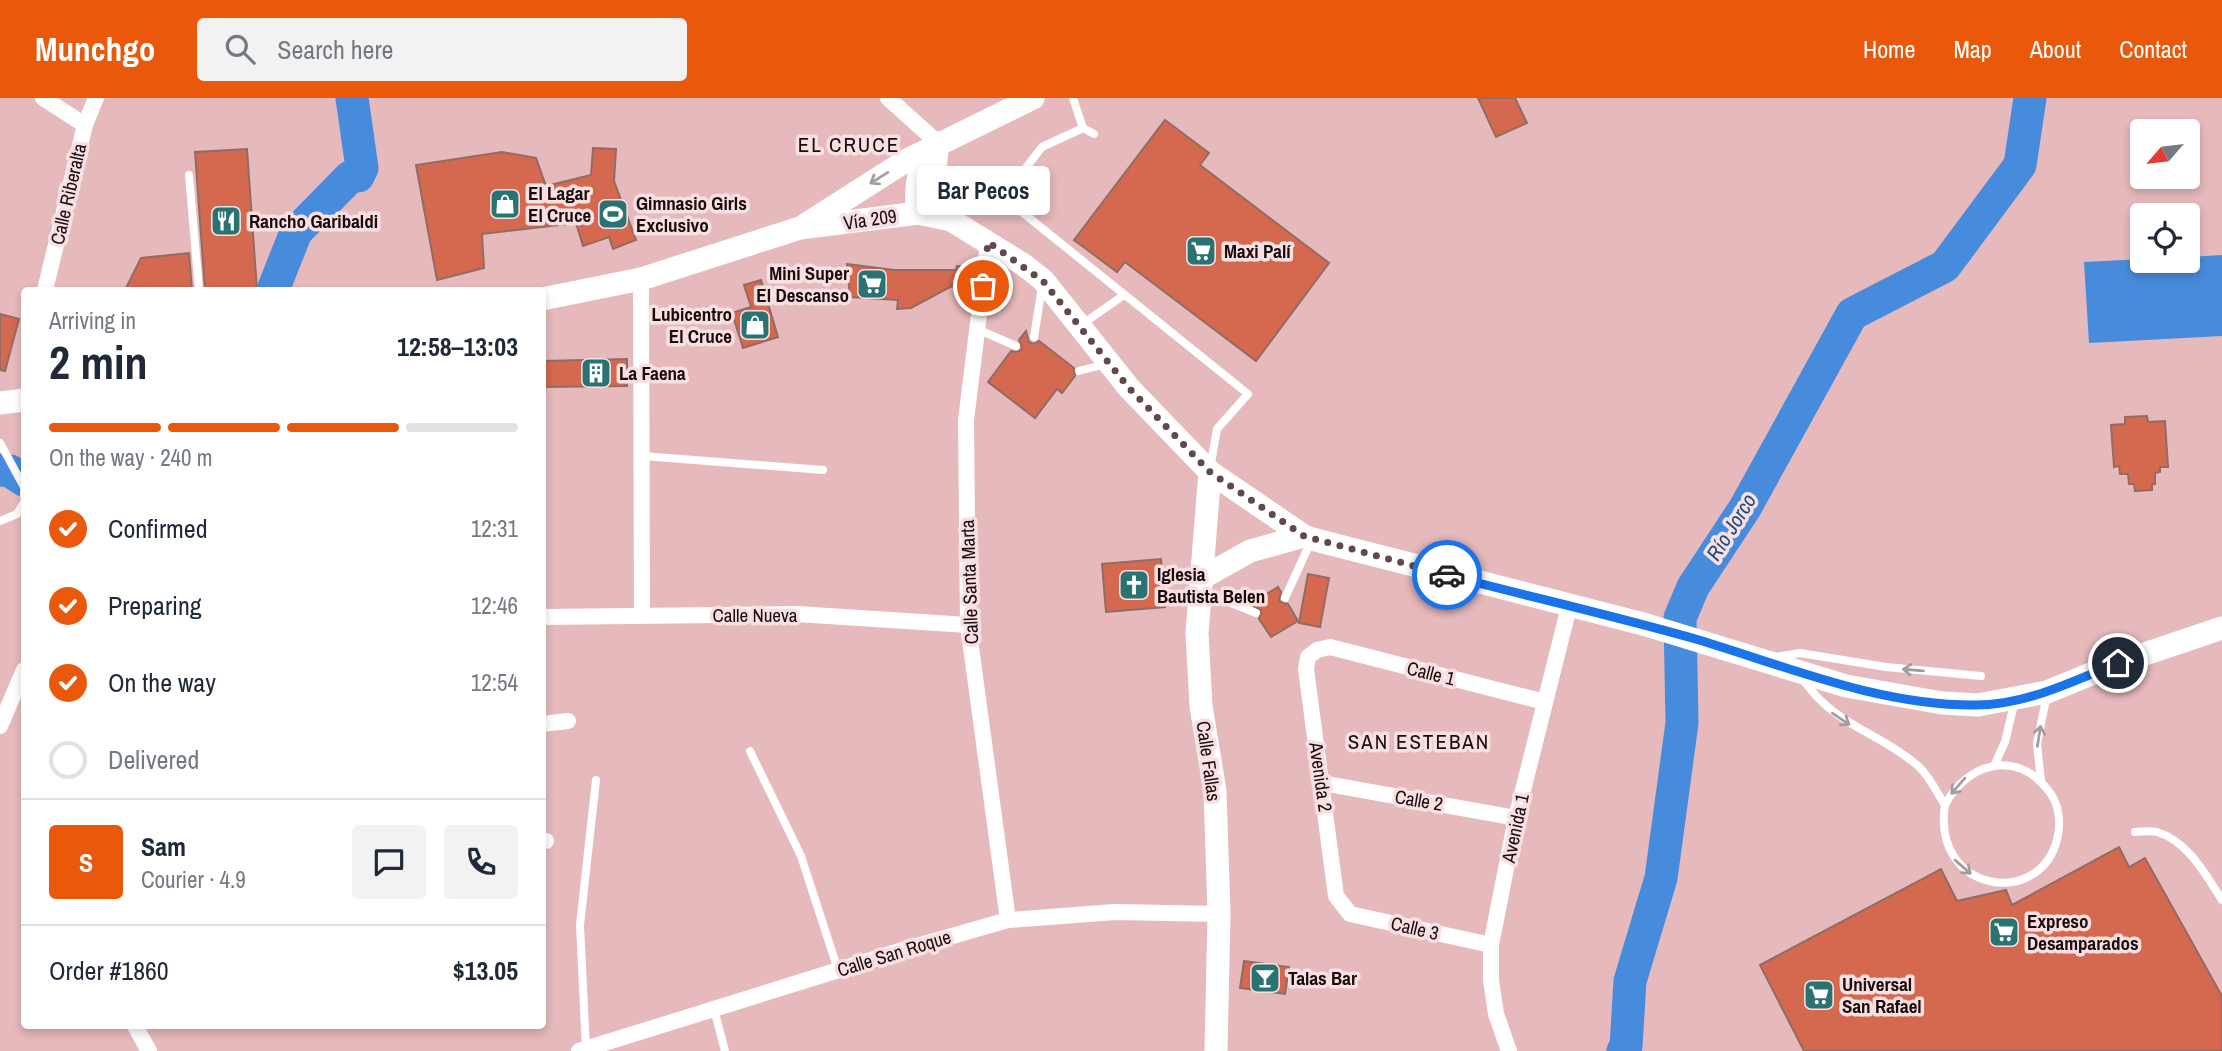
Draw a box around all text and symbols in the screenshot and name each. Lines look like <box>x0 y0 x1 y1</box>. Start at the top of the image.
search box <box>197 18 687 81</box>
text: Munchgo <box>35 27 155 71</box>
icon: search <box>221 30 259 68</box>
text: Search here <box>277 32 393 67</box>
text: Home <box>1863 33 1915 65</box>
text: Map <box>1953 33 1992 65</box>
text: About <box>2030 33 2081 65</box>
text: Contact <box>2119 33 2187 65</box>
north arrow <box>2130 119 2200 189</box>
map controls <box>2130 119 2200 273</box>
district label: EL CRUCE <box>798 130 900 159</box>
street label: Calle Riberalta <box>44 141 92 247</box>
callout: Bar Pecos <box>916 167 1050 216</box>
one-way arrow <box>870 171 890 185</box>
text: Bar Pecos <box>937 175 1030 206</box>
place label: El Lagar El Cruce <box>528 180 592 228</box>
shop icon: El Lagar El Cruce <box>488 187 522 221</box>
place label: Gimnasio Girls Exclusivo <box>636 190 747 238</box>
sports icon: Gimnasio Girls Exclusivo <box>596 197 630 231</box>
street label: Vía 209 <box>842 202 898 236</box>
button: locate <box>2130 203 2200 273</box>
restaurant icon: Rancho Garibaldi <box>209 204 243 238</box>
place label: Rancho Garibaldi <box>249 208 378 234</box>
supermarket icon: Maxi Palí <box>1184 234 1218 268</box>
place label: Maxi Palí <box>1224 238 1291 264</box>
pin <box>953 256 1013 316</box>
place label: Mini Super El Descanso <box>756 260 849 308</box>
supermarket icon: Mini Super El Descanso <box>855 267 889 301</box>
icon: bag <box>964 267 1002 305</box>
place label: Lubicentro El Cruce <box>651 301 732 349</box>
text: Arriving in <box>49 305 136 336</box>
shop icon: Lubicentro El Cruce <box>738 308 772 342</box>
text: 12:58–13:03 <box>397 329 518 364</box>
text: 2 min <box>49 331 148 393</box>
building icon: La Faena <box>579 356 613 390</box>
place label: La Faena <box>619 360 686 386</box>
text: On the way · 240 m <box>49 442 213 473</box>
water label: Río Jorco <box>1699 488 1763 566</box>
icon: check <box>49 510 87 548</box>
text: Confirmed <box>108 511 208 546</box>
text: 12:31 <box>471 513 518 544</box>
street label: Calle Santa Marta <box>954 519 984 645</box>
courier <box>1412 540 1482 610</box>
icon: car <box>1428 556 1466 594</box>
place label: Iglesia Bautista Belen <box>1157 561 1265 609</box>
church icon: Iglesia Bautista Belen <box>1117 568 1151 602</box>
icon: check <box>49 587 87 625</box>
text: Preparing <box>108 588 202 623</box>
text: 12:46 <box>471 590 518 621</box>
street label: Calle Nueva <box>713 602 798 628</box>
pin <box>2088 633 2148 693</box>
icon: home <box>2099 644 2137 682</box>
street label: Calle 1 <box>1404 655 1458 692</box>
one-way arrow <box>1902 663 1924 676</box>
icon: check <box>49 664 87 702</box>
text: On the way <box>108 665 216 700</box>
text: 12:54 <box>471 667 518 698</box>
one-way arrow <box>1831 712 1851 726</box>
street label: Calle Fallas <box>1191 719 1228 803</box>
one-way arrow <box>2033 725 2046 748</box>
district label: SAN ESTEBAN <box>1348 727 1490 756</box>
street label: Avenida 2 <box>1303 740 1339 813</box>
text: Delivered <box>108 742 199 777</box>
one-way arrow <box>1950 777 1966 795</box>
street label: Calle 2 <box>1393 783 1445 817</box>
street label: Avenida 1 <box>1495 791 1535 866</box>
button: chat <box>352 825 426 899</box>
button: phone <box>444 825 518 899</box>
text: Sam <box>141 829 186 864</box>
text: S <box>79 845 93 880</box>
one-way arrow <box>1954 859 1972 875</box>
text: Courier · 4.9 <box>141 864 246 895</box>
place label: Expreso Desamparados <box>2027 908 2139 956</box>
street label: Calle 3 <box>1388 910 1442 946</box>
supermarket icon: Expreso Desamparados <box>1987 915 2021 949</box>
street label: Calle San Roque <box>834 923 954 983</box>
text: Order #1860 <box>49 953 169 988</box>
text: $13.05 <box>453 953 518 988</box>
bar icon: Talas Bar <box>1248 961 1282 995</box>
place label: Talas Bar <box>1288 965 1357 991</box>
place label: Universal San Rafael <box>1842 971 1922 1019</box>
supermarket icon: Universal San Rafael <box>1802 978 1836 1012</box>

